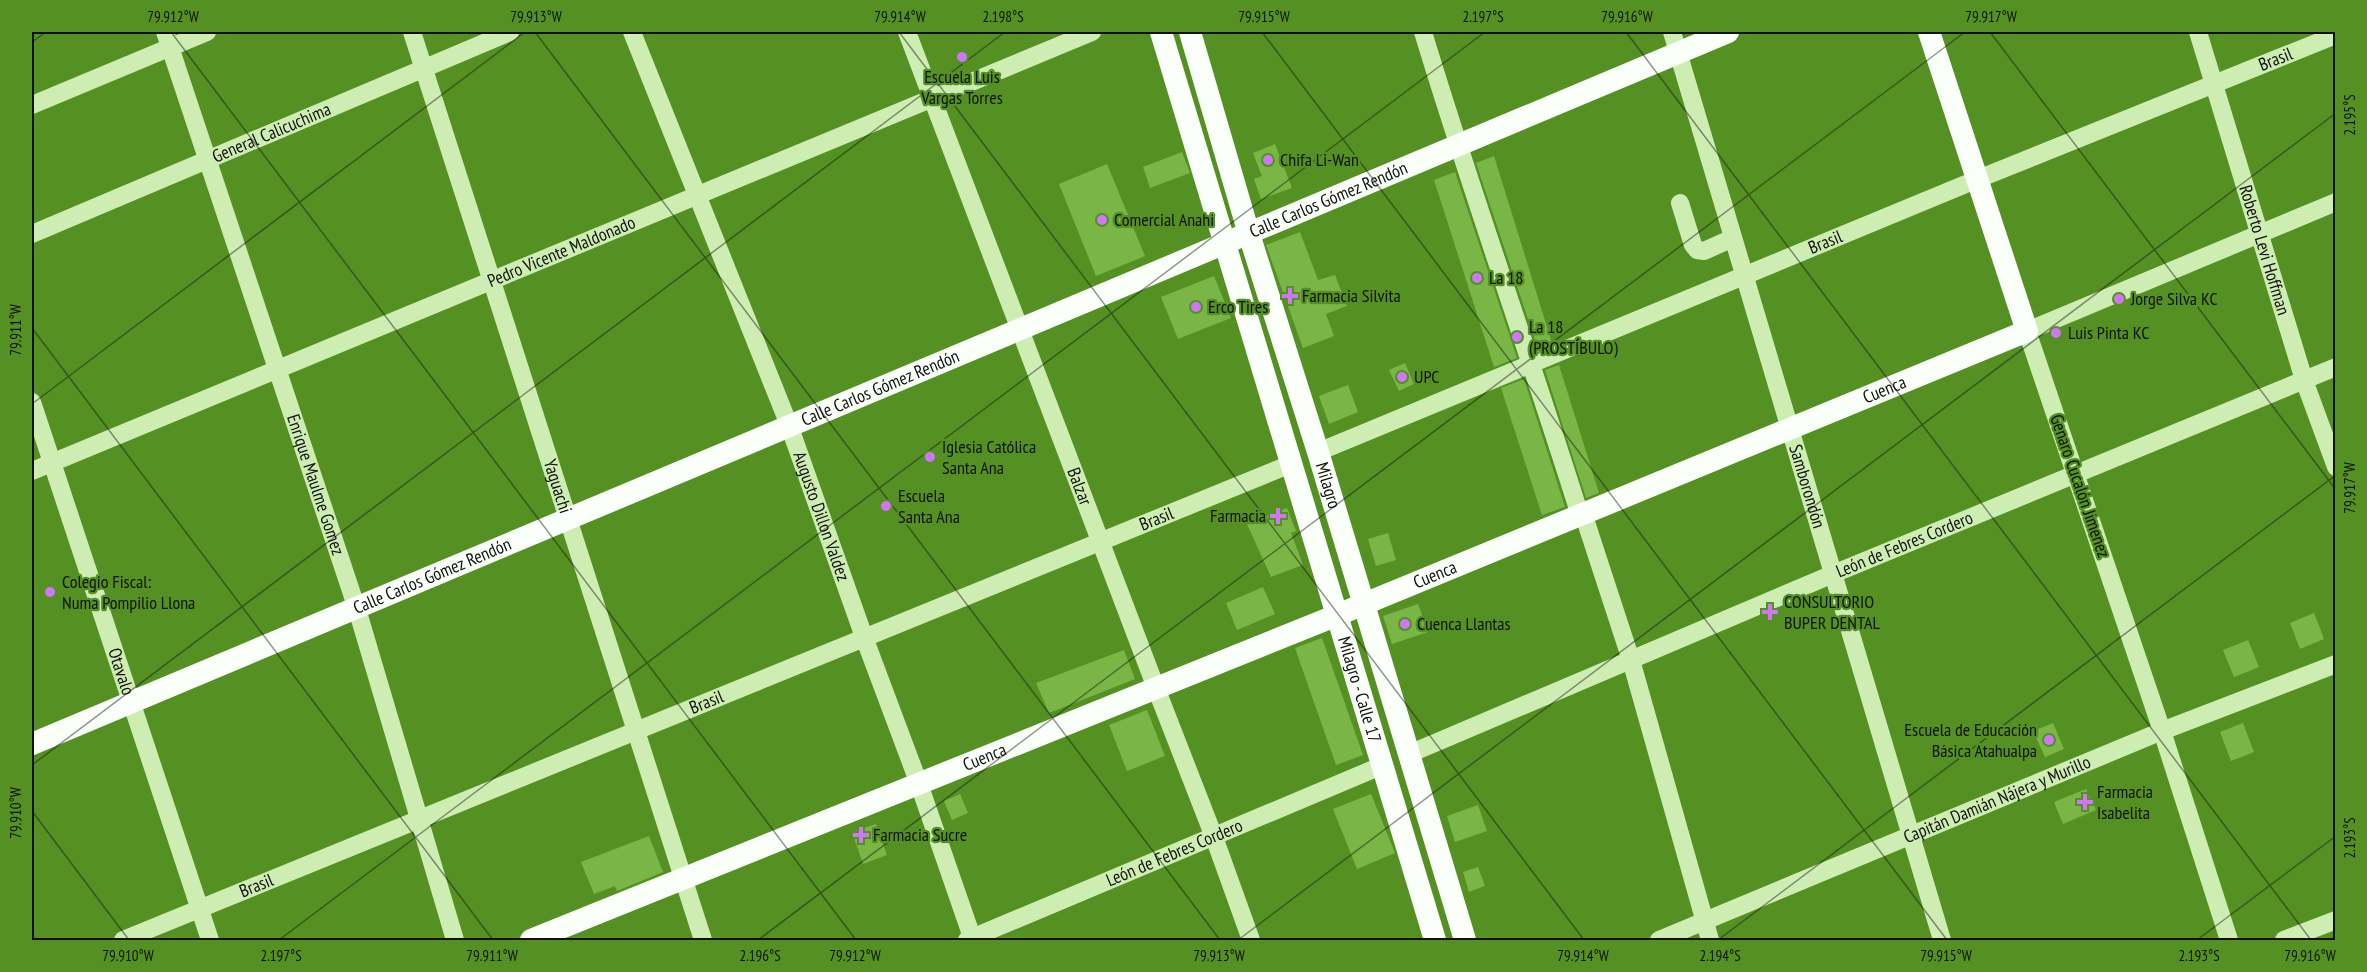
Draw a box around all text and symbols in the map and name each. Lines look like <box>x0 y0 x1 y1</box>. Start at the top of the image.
text: 79.912°W <box>147 7 199 26</box>
text: 79.913°W <box>510 7 562 26</box>
text: 79.914°W <box>874 7 926 26</box>
text: 2.198°S <box>982 7 1024 26</box>
text: 79.915°W <box>1238 7 1290 26</box>
text: 2.197°S <box>1462 7 1504 26</box>
text: 79.916°W <box>1601 7 1653 26</box>
text: 79.917°W <box>1965 7 2017 26</box>
street label: Brasil <box>2255 41 2297 76</box>
marker: Escuela Luis Vargas Torres <box>955 50 969 64</box>
place label: Escuela Luis Vargas Torres <box>920 65 1003 109</box>
text: 2.195°S <box>2340 94 2359 136</box>
street label: General Calicuchima <box>209 97 334 168</box>
place label: Chifa Li-Wan <box>1280 148 1359 171</box>
marker: Chifa Li-Wan <box>1261 153 1275 167</box>
street label: Calle Carlos Gómez Rendón <box>1246 156 1411 243</box>
street label: Roberto Levi Hoffman <box>2234 182 2296 318</box>
place label: Comercial Anahi <box>1114 208 1214 231</box>
street label: Pedro Vicente Maldonado <box>484 210 639 292</box>
marker: Comercial Anahi <box>1095 213 1109 227</box>
street label: Brasil <box>1805 224 1846 259</box>
place label: La 18 <box>1489 266 1523 289</box>
marker: La 18 <box>1470 271 1484 285</box>
place label: Farmacia Silvita <box>1302 284 1401 307</box>
place label: Jorge Silva KC <box>2130 287 2218 310</box>
marker: Farmacia Silvita <box>1283 289 1297 303</box>
marker: Jorge Silva KC <box>2112 292 2126 306</box>
place label: Erco Tires <box>1208 295 1268 318</box>
marker: Erco Tires <box>1189 300 1203 314</box>
text: 79.911°W <box>6 304 25 356</box>
place label: La 18 (PROSTÍBULO) <box>1529 315 1618 359</box>
place label: Luis Pinta KC <box>2068 321 2150 344</box>
marker: Luis Pinta KC <box>2049 326 2063 340</box>
marker: La 18 (PROSTÍBULO) <box>1510 330 1524 344</box>
street label: Calle Carlos Gómez Rendón <box>798 344 963 431</box>
place label: UPC <box>1414 365 1440 388</box>
marker: UPC <box>1395 370 1409 384</box>
street label: Cuenca <box>1859 370 1909 408</box>
street label: Enrique Maulme Gomez <box>282 411 350 558</box>
street label: Genaro Cucalón Jimenez <box>2045 411 2116 561</box>
place label: Iglesia Católica Santa Ana <box>942 435 1036 479</box>
street label: Samborondón <box>1784 442 1831 531</box>
street label: Augusto Dillon Valdez <box>788 448 855 584</box>
marker: Iglesia Católica Santa Ana <box>923 450 937 464</box>
street label: Yaguachi <box>539 456 577 516</box>
street label: Milagro <box>1311 459 1346 511</box>
text: 79.917°W <box>2340 462 2359 514</box>
street label: Balzar <box>1062 464 1098 508</box>
place label: Escuela Santa Ana <box>898 484 960 528</box>
marker: Escuela Santa Ana <box>879 499 893 513</box>
street label: Brasil <box>1136 501 1177 536</box>
place label: Farmacia <box>1210 504 1266 527</box>
street label: León de Febres Cordero <box>1832 506 1976 583</box>
marker: Farmacia <box>1271 509 1285 523</box>
street label: Calle Carlos Gómez Rendón <box>349 532 514 619</box>
street label: Cuenca <box>1410 555 1460 594</box>
place label: Colegio Fiscal: Numa Pompilio Llona <box>62 570 195 614</box>
marker: Colegio Fiscal: Numa Pompilio Llona <box>43 585 57 599</box>
place label: CONSULTORIO BUPER DENTAL <box>1784 590 1881 634</box>
marker: CONSULTORIO BUPER DENTAL <box>1761 603 1779 621</box>
place label: Cuenca Llantas <box>1417 612 1511 635</box>
marker: Cuenca Llantas <box>1398 617 1412 631</box>
street label: Milagro - Calle 17 <box>1333 634 1387 746</box>
street label: Otavalo <box>103 645 140 698</box>
street label: Brasil <box>686 684 727 719</box>
place label: Escuela de Educación Básica Atahualpa <box>1904 718 2037 762</box>
marker: Escuela de Educación Básica Atahualpa <box>2042 733 2056 747</box>
street label: Cuenca <box>959 738 1009 776</box>
street label: Capitán Damián Nájera y Murillo <box>1900 750 2094 848</box>
place label: Farmacia Isabelita <box>2097 780 2153 824</box>
text: 79.910°W <box>6 787 25 839</box>
marker: Farmacia Isabelita <box>2078 795 2092 809</box>
street label: León de Febres Cordero <box>1102 813 1246 891</box>
text: 2.193°S <box>2340 817 2359 859</box>
place label: Farmacia Sucre <box>873 823 967 846</box>
marker: Farmacia Sucre <box>854 828 868 842</box>
street label: Brasil <box>236 868 277 902</box>
text: 79.910°W <box>102 946 154 965</box>
text: 2.197°S <box>260 946 302 965</box>
text: 79.911°W <box>466 946 518 965</box>
text: 2.196°S <box>739 946 781 965</box>
text: 79.912°W <box>829 946 881 965</box>
text: 79.913°W <box>1193 946 1245 965</box>
text: 79.914°W <box>1557 946 1609 965</box>
text: 2.194°S <box>1699 946 1741 965</box>
text: 79.915°W <box>1920 946 1972 965</box>
text: 2.193°S <box>2178 946 2220 965</box>
text: 79.916°W <box>2284 946 2336 965</box>

